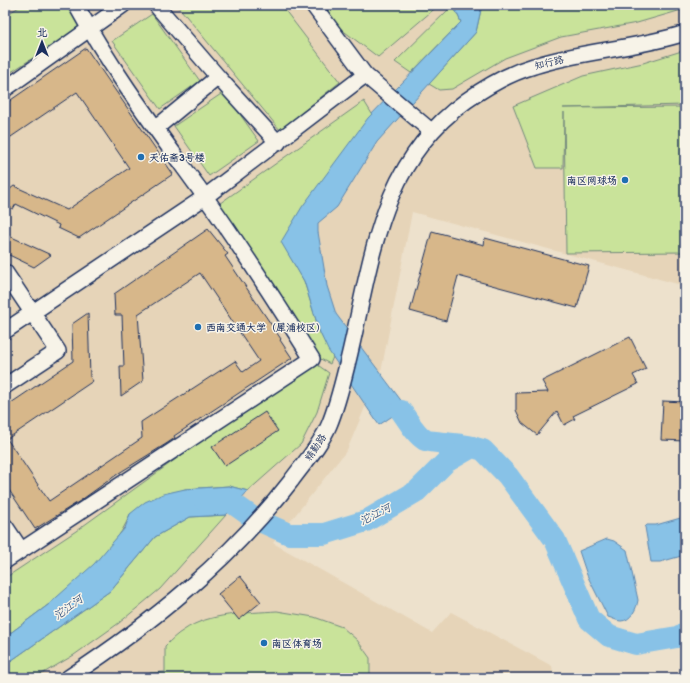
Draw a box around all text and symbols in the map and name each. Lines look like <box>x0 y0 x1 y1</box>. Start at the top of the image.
north arrow <box>22 22 62 62</box>
text: 北 <box>37 26 48 39</box>
street label: 知行路 <box>533 54 565 72</box>
marker: 天佑斋3号楼 <box>136 152 146 162</box>
place label: 天佑斋3号楼 <box>149 152 205 164</box>
place label: 南区网球场 <box>567 175 617 187</box>
marker: 南区网球场 <box>620 175 630 185</box>
marker: 西南交通大学（犀浦校区） <box>193 322 203 332</box>
place label: 西南交通大学（犀浦校区） <box>206 322 326 334</box>
street label: 精勤路 <box>302 432 329 463</box>
water label: 沱江河 <box>358 500 395 528</box>
water label: 沱江河 <box>51 591 87 622</box>
marker: 南区体育场 <box>259 638 269 648</box>
place label: 南区体育场 <box>272 638 322 650</box>

